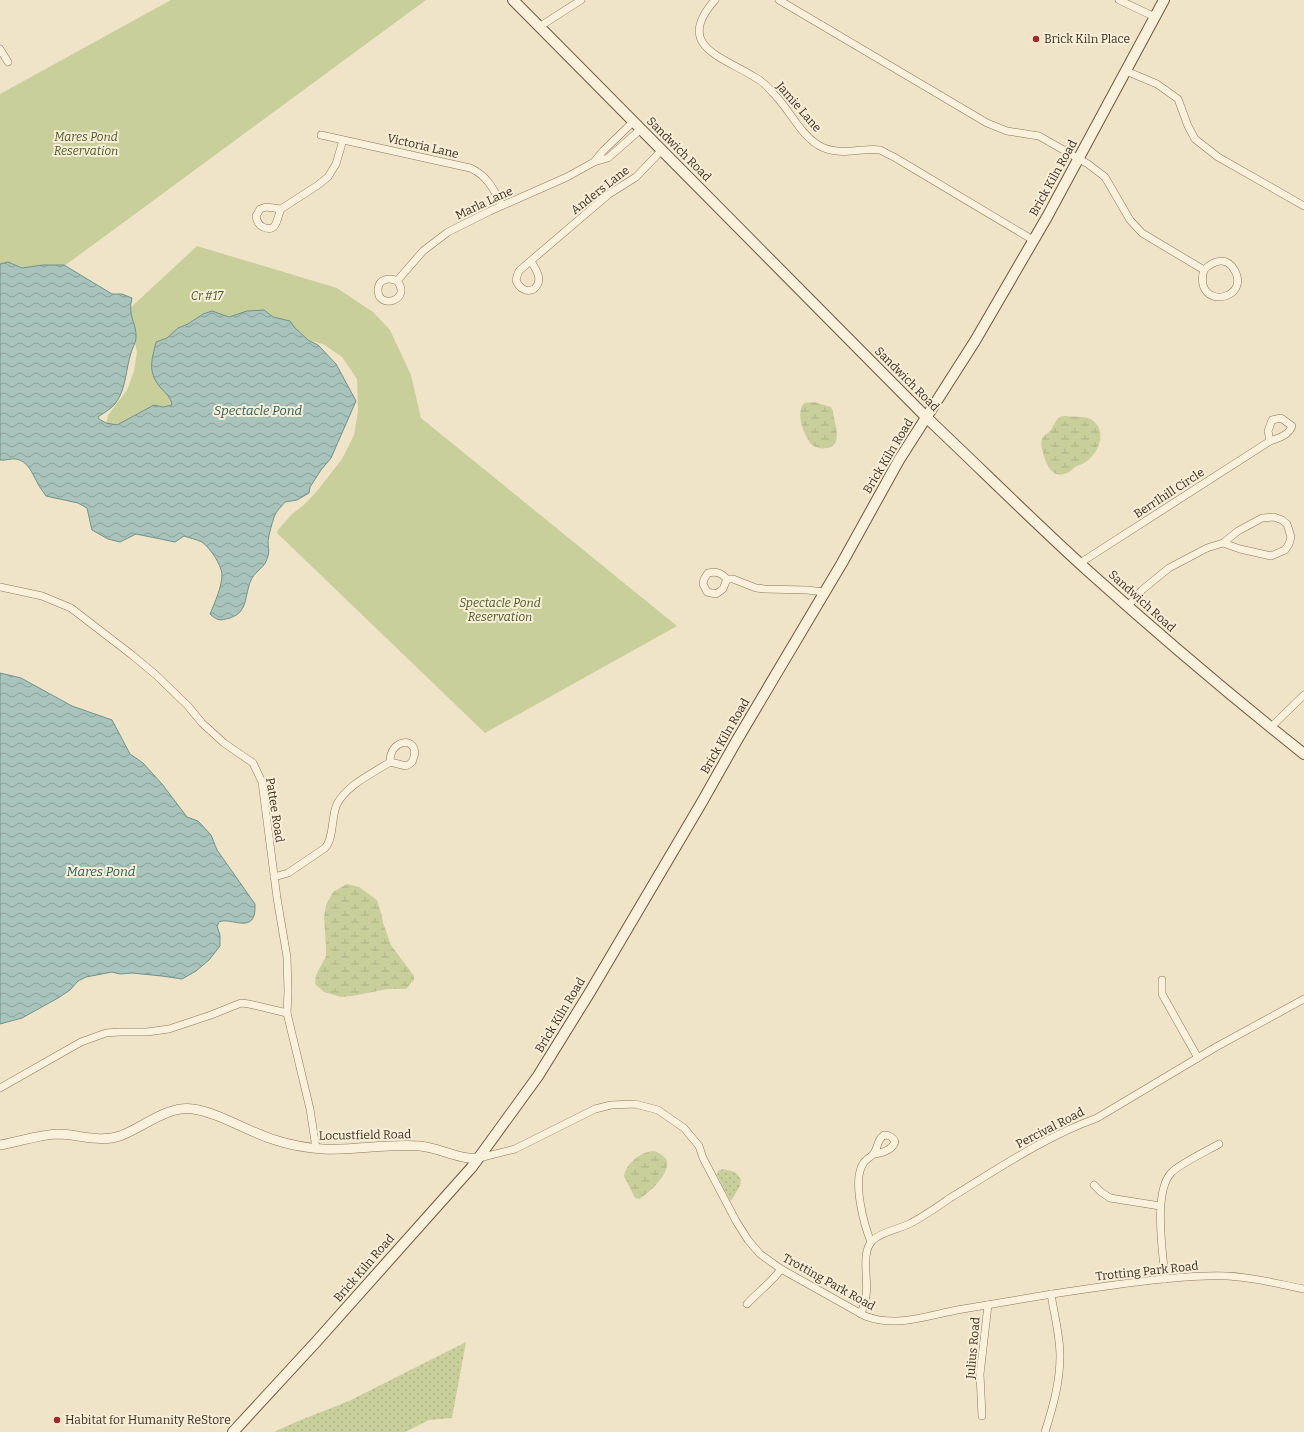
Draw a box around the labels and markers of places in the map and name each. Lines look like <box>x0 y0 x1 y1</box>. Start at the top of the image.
place label: Brick Kiln Place <box>1044 32 1130 46</box>
marker: Brick Kiln Place <box>1031 34 1041 44</box>
place label: Habitat for Humanity ReStore <box>65 1413 231 1427</box>
marker: Habitat for Humanity ReStore <box>52 1415 62 1425</box>

